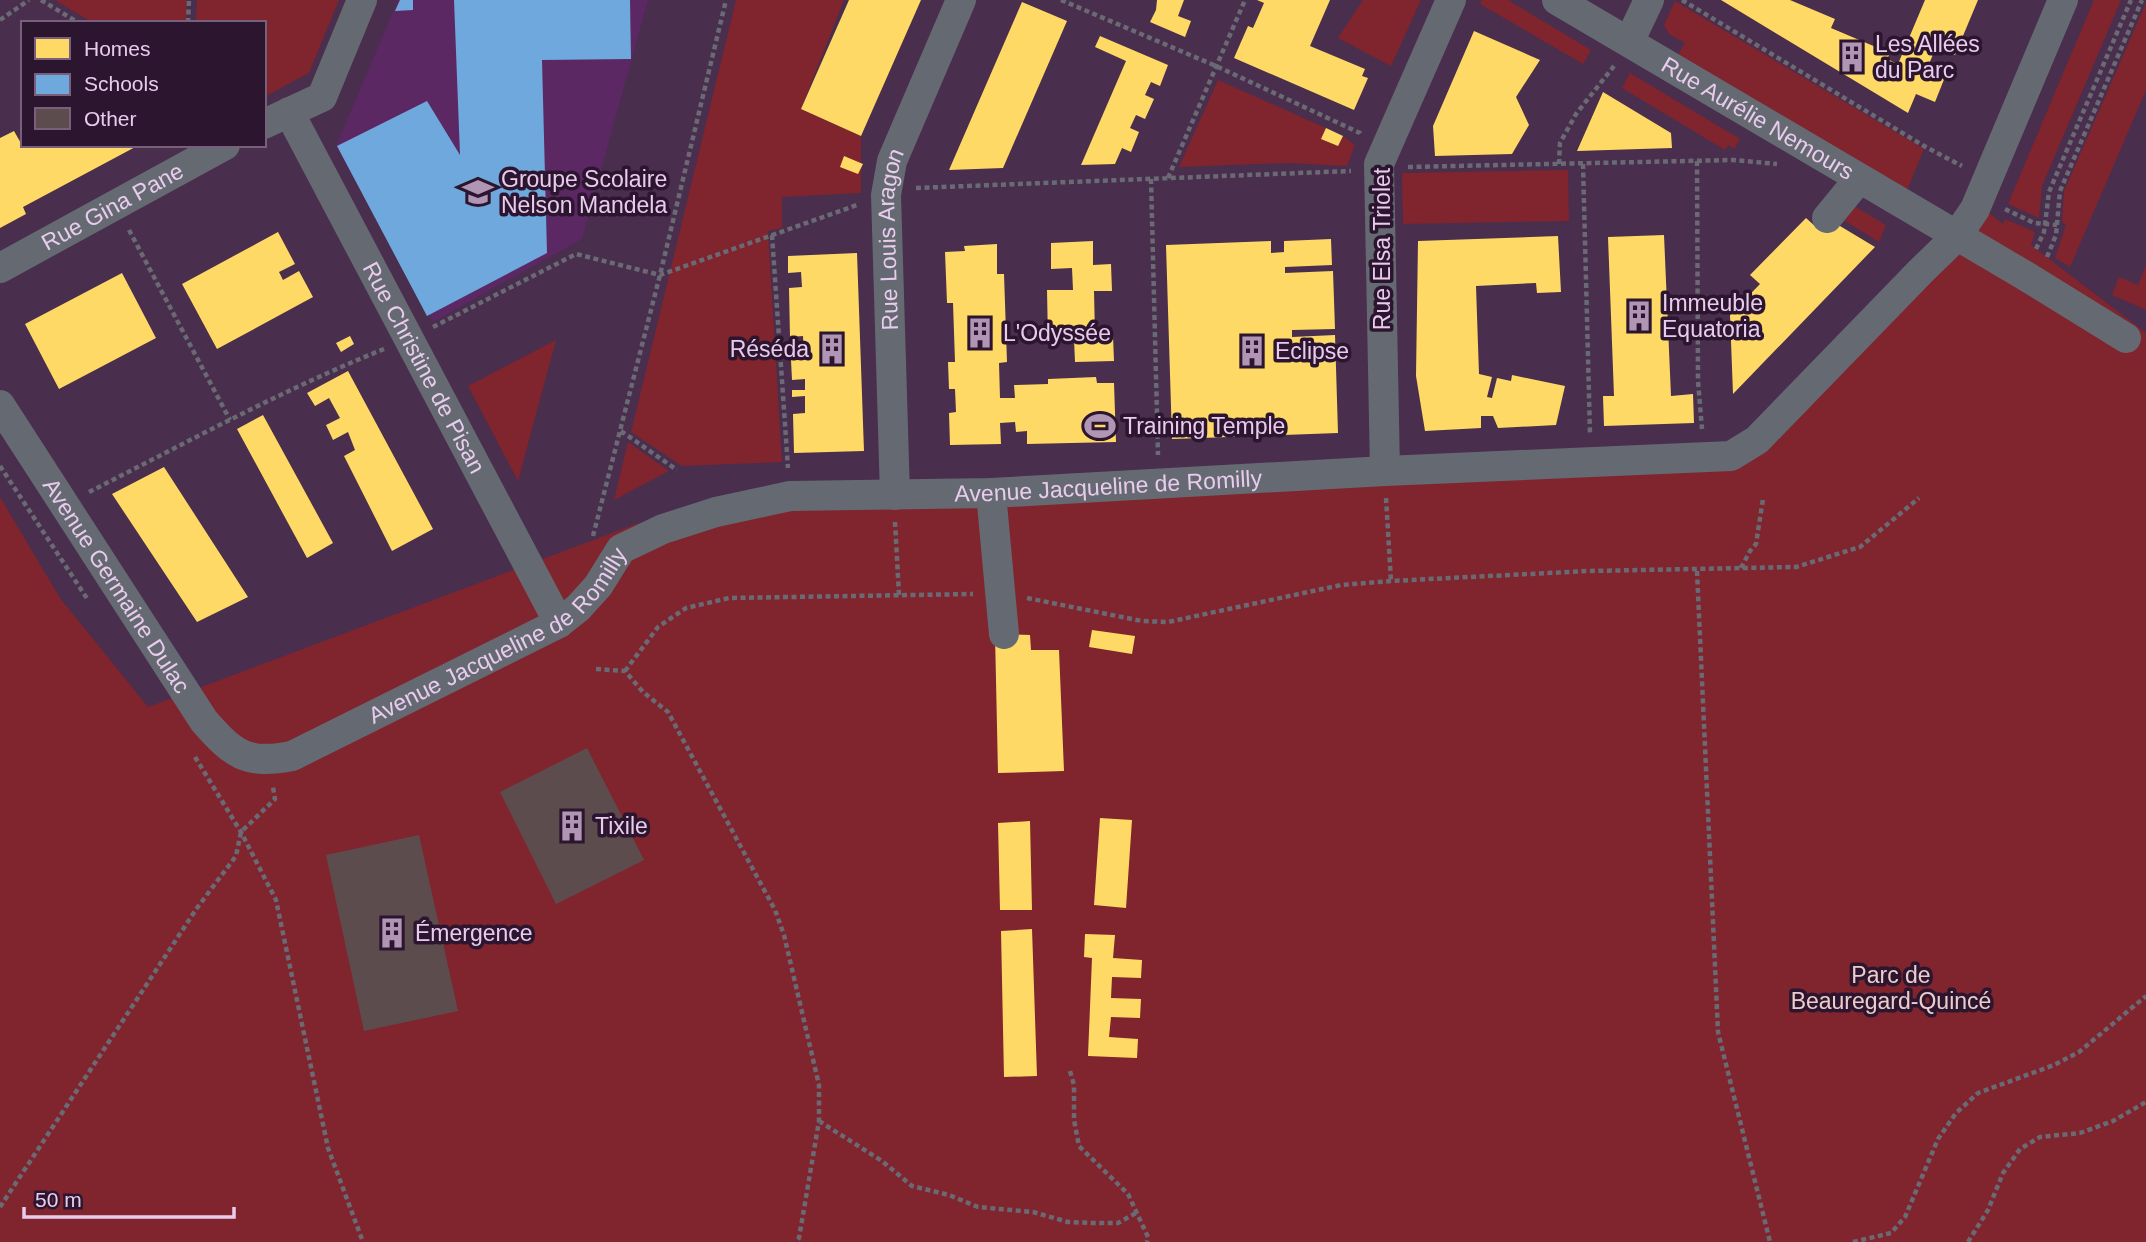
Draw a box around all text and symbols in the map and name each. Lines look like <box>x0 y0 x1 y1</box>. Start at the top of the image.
legend <box>21 21 266 147</box>
place label: Les Allées du Parc <box>1875 31 1980 83</box>
text: Homes <box>84 37 151 60</box>
building icon: Les Allées du Parc <box>1835 40 1869 74</box>
street label: Rue Aurélie Nemours <box>1657 52 1859 185</box>
text: Schools <box>84 72 159 95</box>
text: Other <box>84 107 137 130</box>
street label: Rue Louis Aragon <box>873 144 909 331</box>
street label: Rue Gina Pane <box>37 157 188 256</box>
place label: Groupe Scolaire Nelson Mandela <box>501 166 667 218</box>
street label: Rue Elsa Triolet <box>1369 167 1395 330</box>
school or university icon: Groupe Scolaire Nelson Mandela <box>461 175 495 209</box>
street label: Rue Christine de Pisan <box>358 257 490 478</box>
place label: Immeuble Equatoria <box>1662 290 1763 342</box>
building icon: Immeuble Equatoria <box>1622 299 1656 333</box>
building icon: L'Odyssée <box>963 316 997 350</box>
place label: L'Odyssée <box>1003 320 1111 346</box>
building icon: Réséda <box>815 332 849 366</box>
building icon: Eclipse <box>1235 334 1269 368</box>
place label: Réséda <box>730 336 809 362</box>
place label: Eclipse <box>1275 338 1349 364</box>
sports icon: Training Temple <box>1083 409 1117 443</box>
place label: Training Temple <box>1123 413 1285 439</box>
street label: Avenue Jacqueline de Romilly <box>954 465 1263 507</box>
street label: Avenue Germaine Dulac <box>38 473 195 698</box>
street label: Avenue Jacqueline de Romilly <box>364 542 632 729</box>
building icon: Tixile <box>555 809 589 843</box>
place label: Tixile <box>595 813 648 839</box>
building icon: Émergence <box>375 916 409 950</box>
place label: Émergence <box>415 920 533 946</box>
park label: Parc de Beauregard-Quincé <box>1791 962 1991 1014</box>
scale bar <box>24 1176 234 1220</box>
text: 50 m <box>35 1188 82 1211</box>

